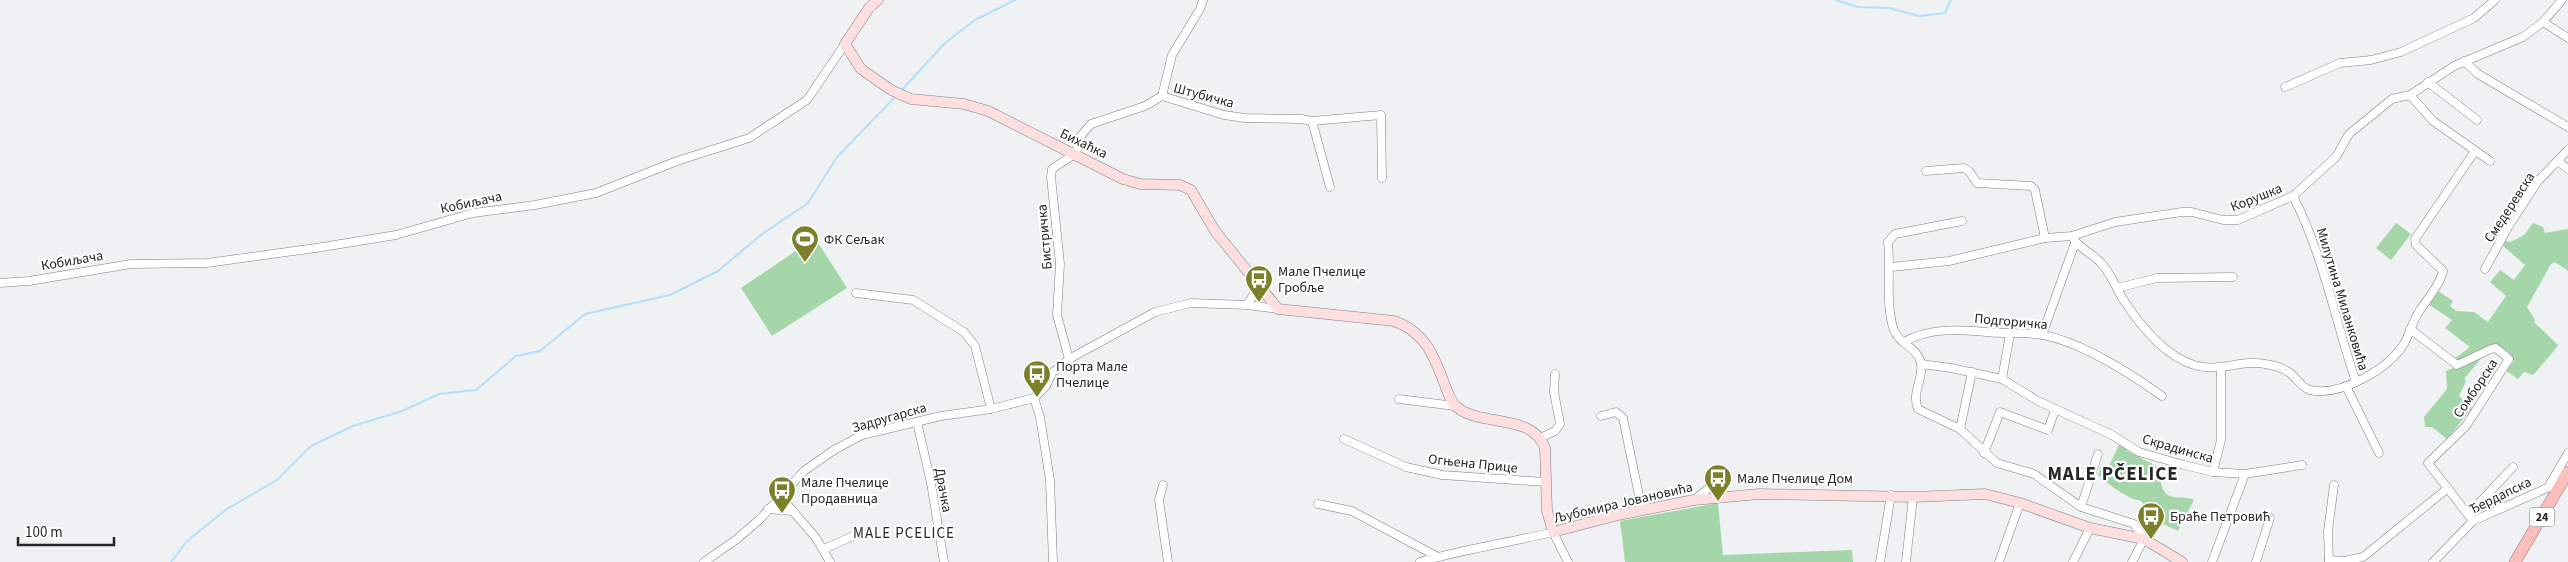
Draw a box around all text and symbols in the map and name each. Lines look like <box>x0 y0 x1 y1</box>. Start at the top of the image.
street label: Штубичка <box>1171 78 1236 114</box>
street label: Бихаћка <box>1056 124 1111 164</box>
street label: Смедеревска <box>2480 168 2540 247</box>
street label: Корушка <box>2228 179 2285 217</box>
street label: Кобиљача <box>438 187 504 219</box>
street label: Бистричка <box>1032 203 1058 270</box>
sports icon: ФК Сељак <box>790 224 820 263</box>
street label: Милутина Миланковића <box>2311 225 2373 373</box>
place label: ФК Сељак <box>824 230 884 250</box>
street label: Кобиљача <box>40 246 105 276</box>
place label: Мале Пчелице Гробље <box>1278 262 1366 298</box>
bus stop icon: Мале Пчелице Гробље <box>1244 264 1274 303</box>
street label: Подгоричка <box>1973 309 2048 335</box>
street label: Сомборска <box>2449 355 2503 422</box>
place label: Порта Мале Пчелице <box>1056 357 1128 393</box>
bus stop icon: Порта Мале Пчелице <box>1022 359 1052 398</box>
street label: Задругарска <box>850 398 929 438</box>
street label: Скрадинска <box>2140 429 2216 469</box>
street label: Огњена Прице <box>1427 449 1519 479</box>
district label: MALE PČELICE <box>2047 461 2179 488</box>
bus stop icon: Мале Пчелице Дом <box>1703 463 1733 502</box>
street label: Драчка <box>929 466 957 514</box>
place label: Мале Пчелице Дом <box>1737 469 1853 489</box>
street label: Ђердапска <box>2466 472 2535 520</box>
place label: Мале Пчелице Продавница <box>801 473 889 509</box>
bus stop icon: Мале Пчелице Продавница <box>767 475 797 514</box>
street label: Љубомира Јовановића <box>1552 477 1695 529</box>
bus stop icon: Браће Петровић <box>2136 501 2166 540</box>
place label: Браће Петровић <box>2170 507 2270 527</box>
road number: 24 <box>2530 508 2554 526</box>
scale bar <box>18 514 114 546</box>
text: 100 m <box>25 522 63 543</box>
district label: MALE PCELICE <box>853 523 955 544</box>

